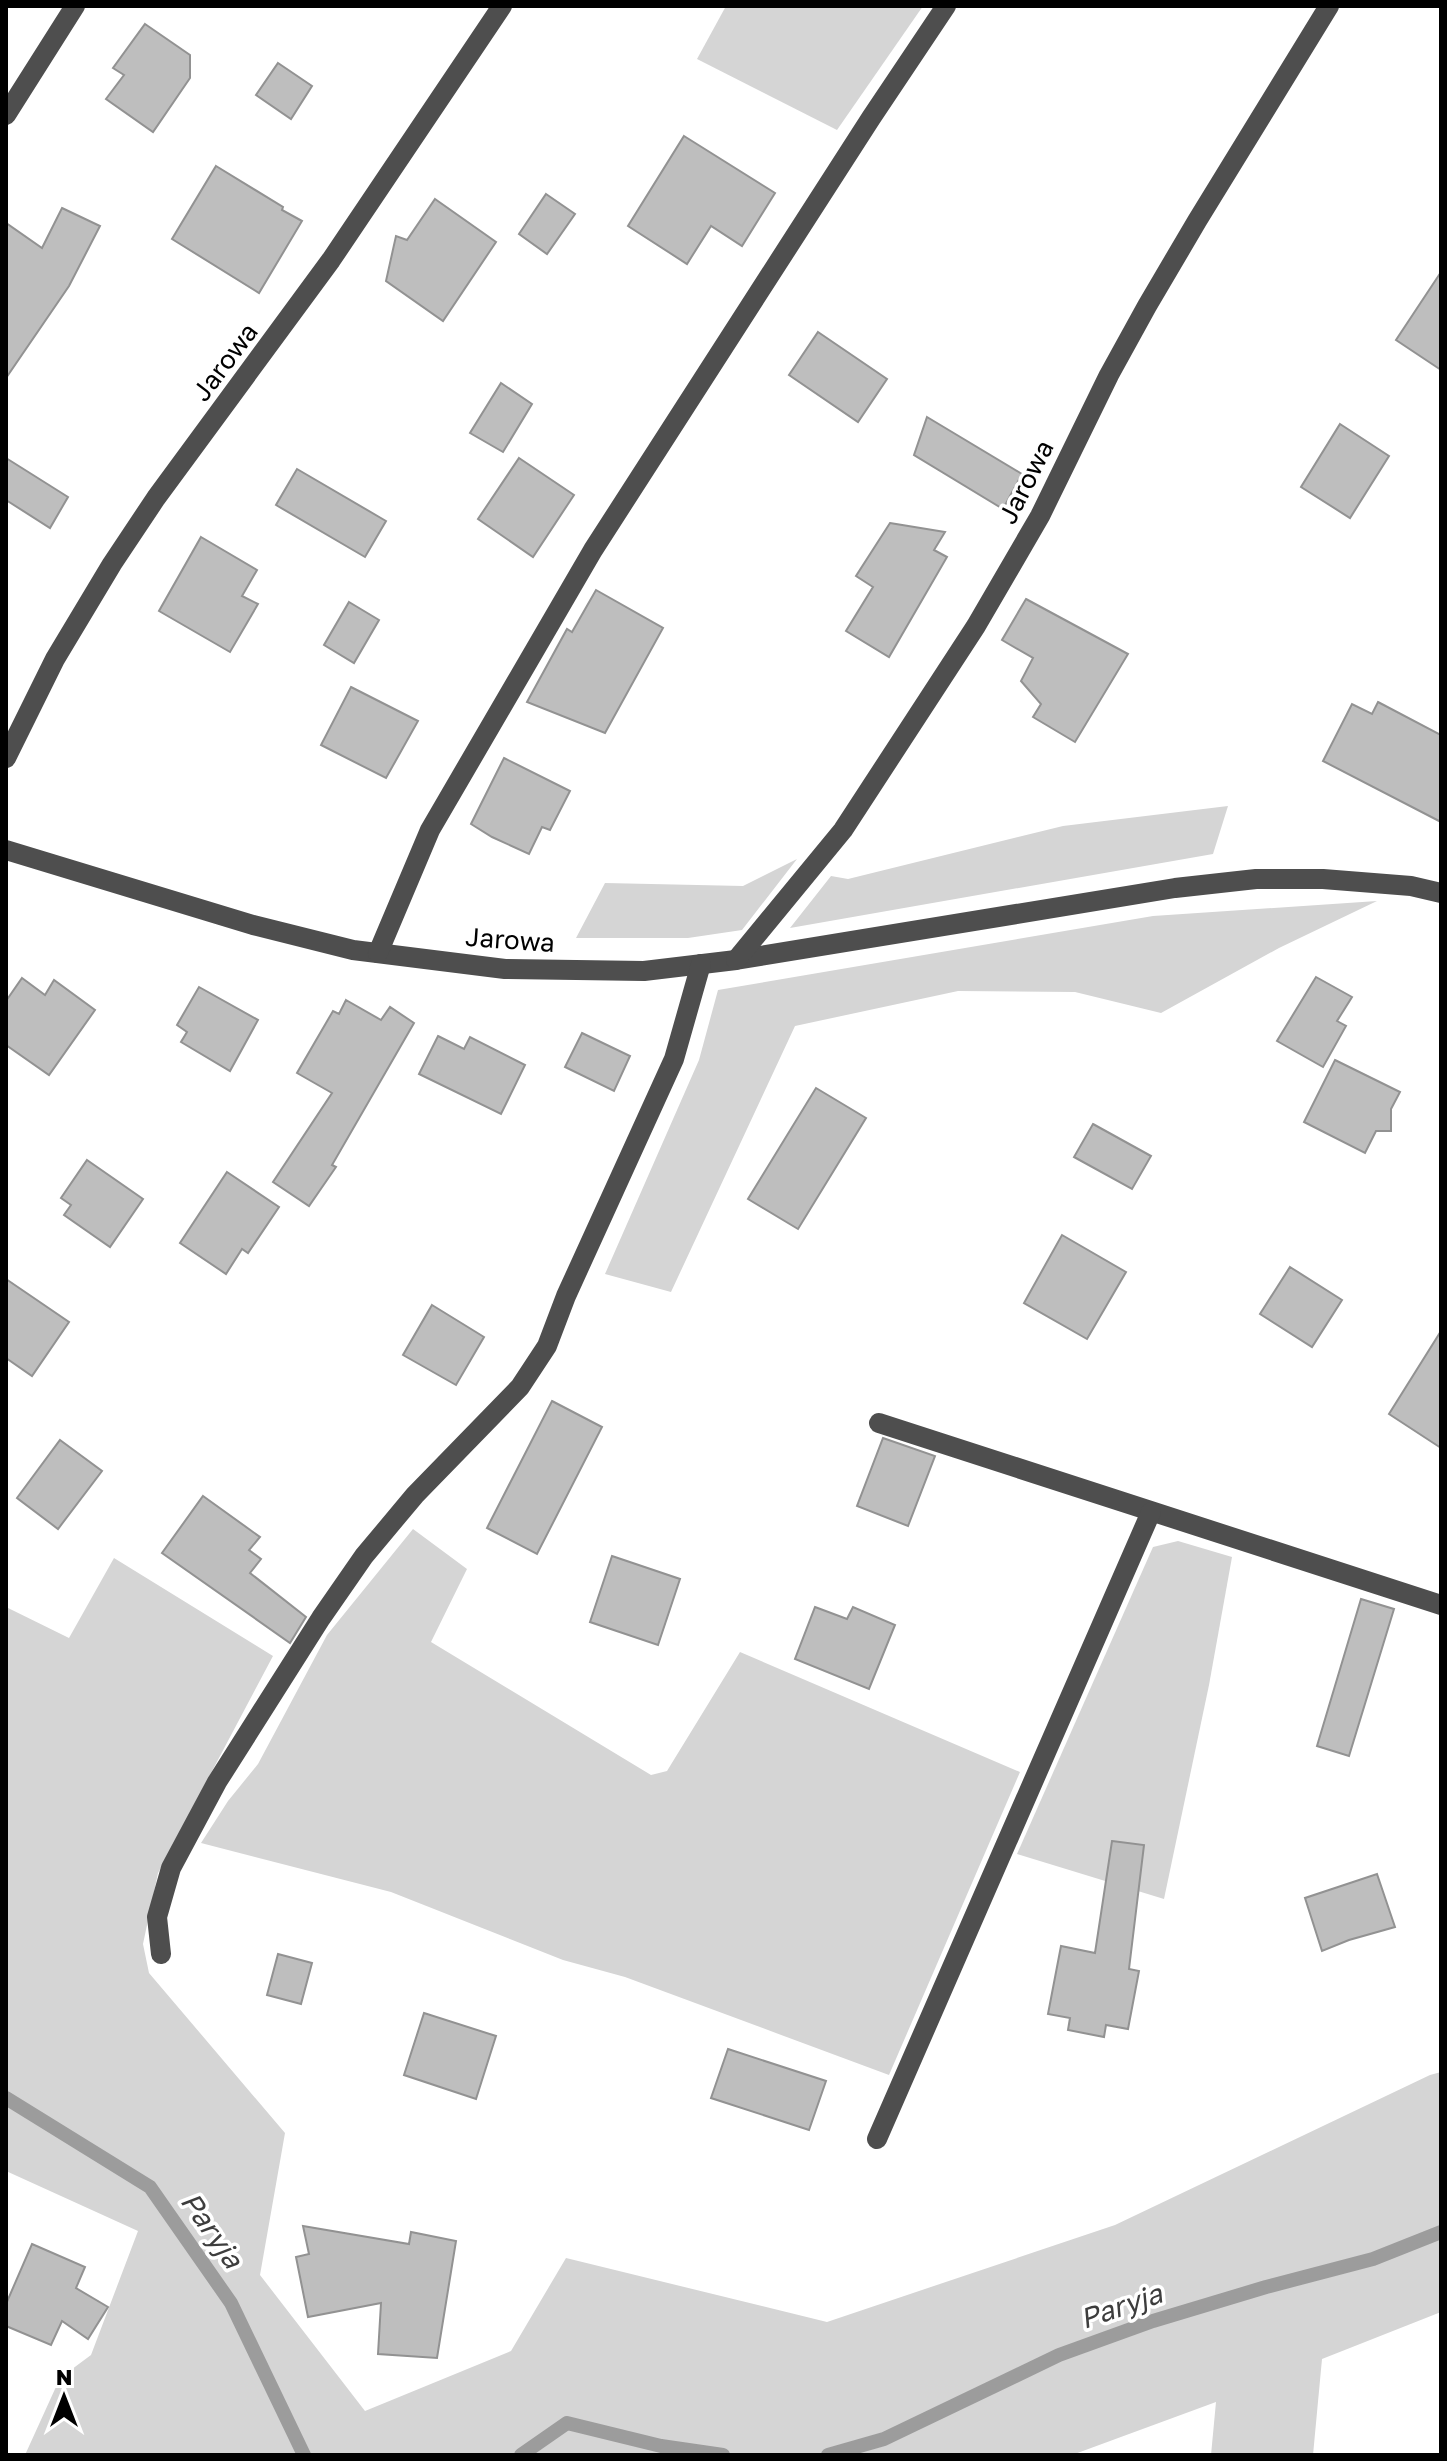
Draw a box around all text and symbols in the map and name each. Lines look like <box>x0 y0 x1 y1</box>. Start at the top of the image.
street label: Jarowa <box>185 317 264 407</box>
street label: Jarowa <box>991 435 1060 529</box>
street label: Jarowa <box>464 921 556 958</box>
water label: Paryja <box>175 2186 251 2275</box>
water label: Paryja <box>1075 2276 1167 2335</box>
north arrow <box>24 2357 104 2437</box>
text: N <box>56 2363 72 2390</box>

